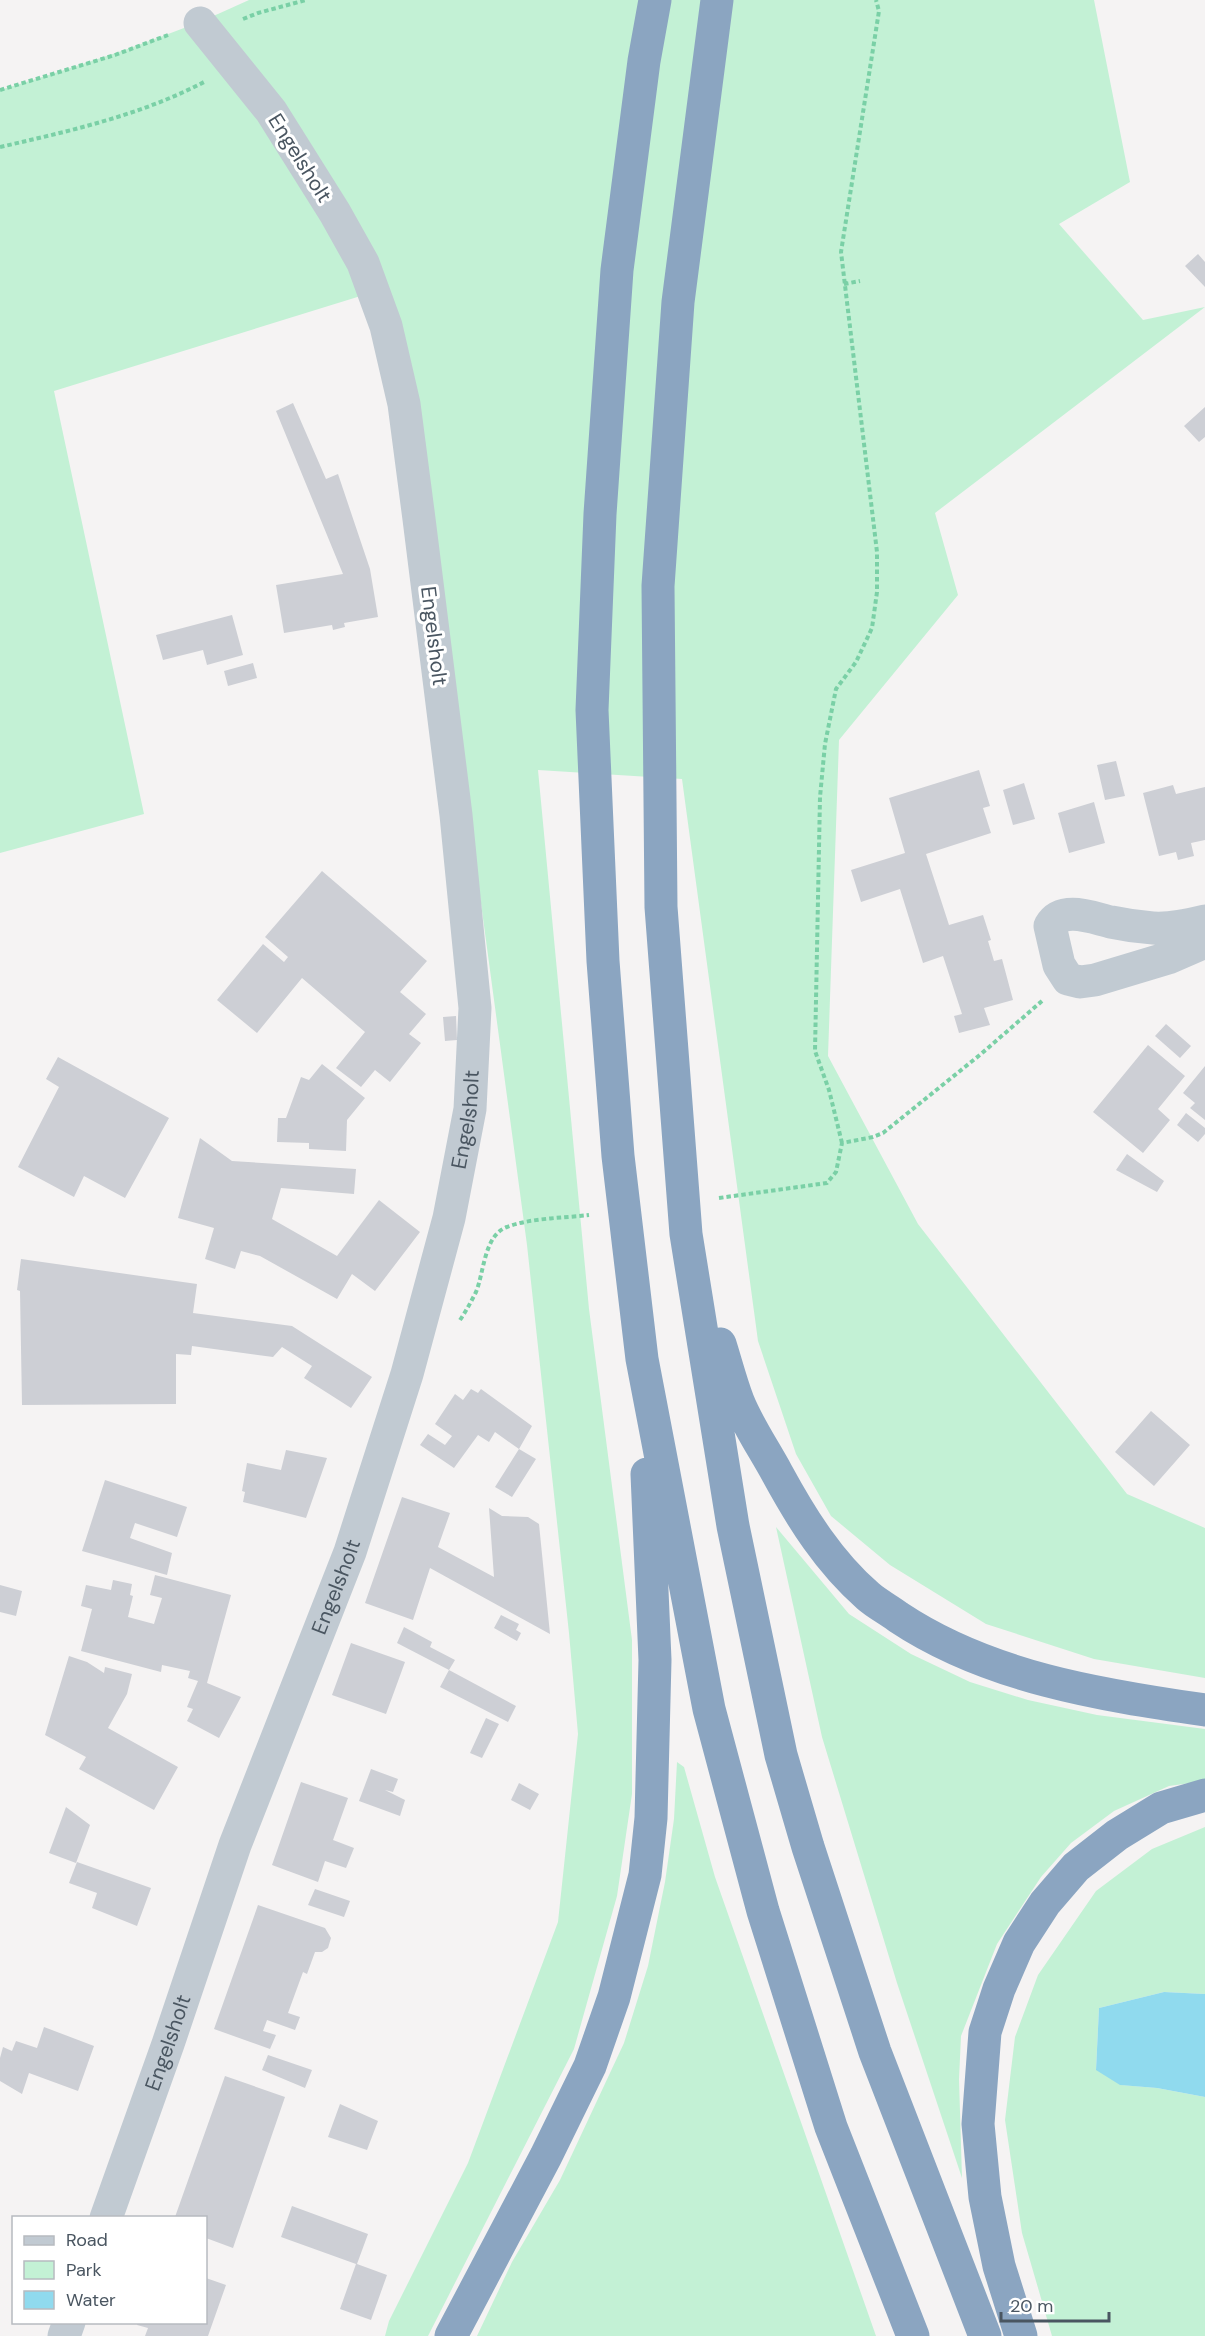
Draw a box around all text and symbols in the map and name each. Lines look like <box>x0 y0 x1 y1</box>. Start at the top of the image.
street label: Engelsholt <box>262 108 338 208</box>
street label: Engelsholt <box>414 585 454 687</box>
street label: Engelsholt <box>445 1069 486 1171</box>
street label: Engelsholt <box>305 1536 367 1638</box>
street label: Engelsholt <box>138 1991 198 2095</box>
legend <box>12 2216 207 2324</box>
text: Road <box>66 2228 108 2252</box>
text: Park <box>66 2258 102 2282</box>
scale bar <box>1001 2285 1109 2323</box>
text: Water <box>66 2288 116 2312</box>
text: 20 m <box>1010 2294 1053 2318</box>

